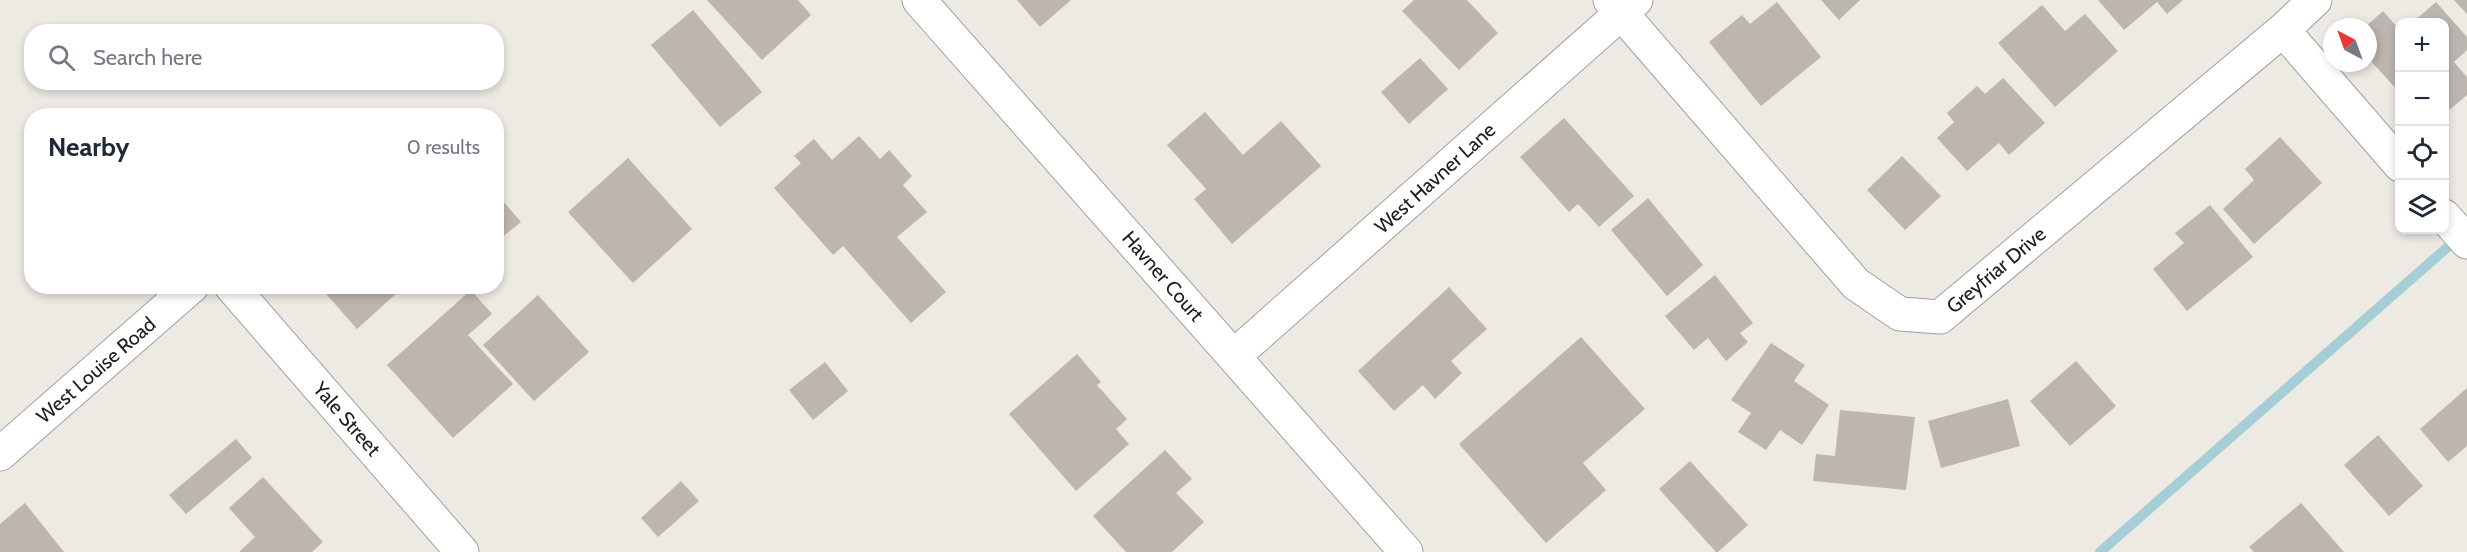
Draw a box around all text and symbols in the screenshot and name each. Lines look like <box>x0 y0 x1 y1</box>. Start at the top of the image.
north arrow <box>2323 18 2377 72</box>
map controls <box>2395 18 2449 234</box>
button: + <box>2395 18 2449 72</box>
search box <box>24 24 504 90</box>
icon: search <box>45 41 78 74</box>
text: Search here <box>93 44 202 71</box>
button: − <box>2395 72 2449 126</box>
street label: West Havner Lane <box>1370 117 1500 239</box>
button: locate <box>2395 126 2449 180</box>
text: Nearby <box>48 131 129 163</box>
text: 0 results <box>407 135 480 159</box>
button: layers <box>2395 180 2449 234</box>
street label: Greyfriar Drive <box>1942 222 2050 318</box>
street label: Havner Court <box>1117 226 1209 326</box>
street label: West Louise Road <box>32 312 160 428</box>
street label: Yale Street <box>308 376 386 461</box>

